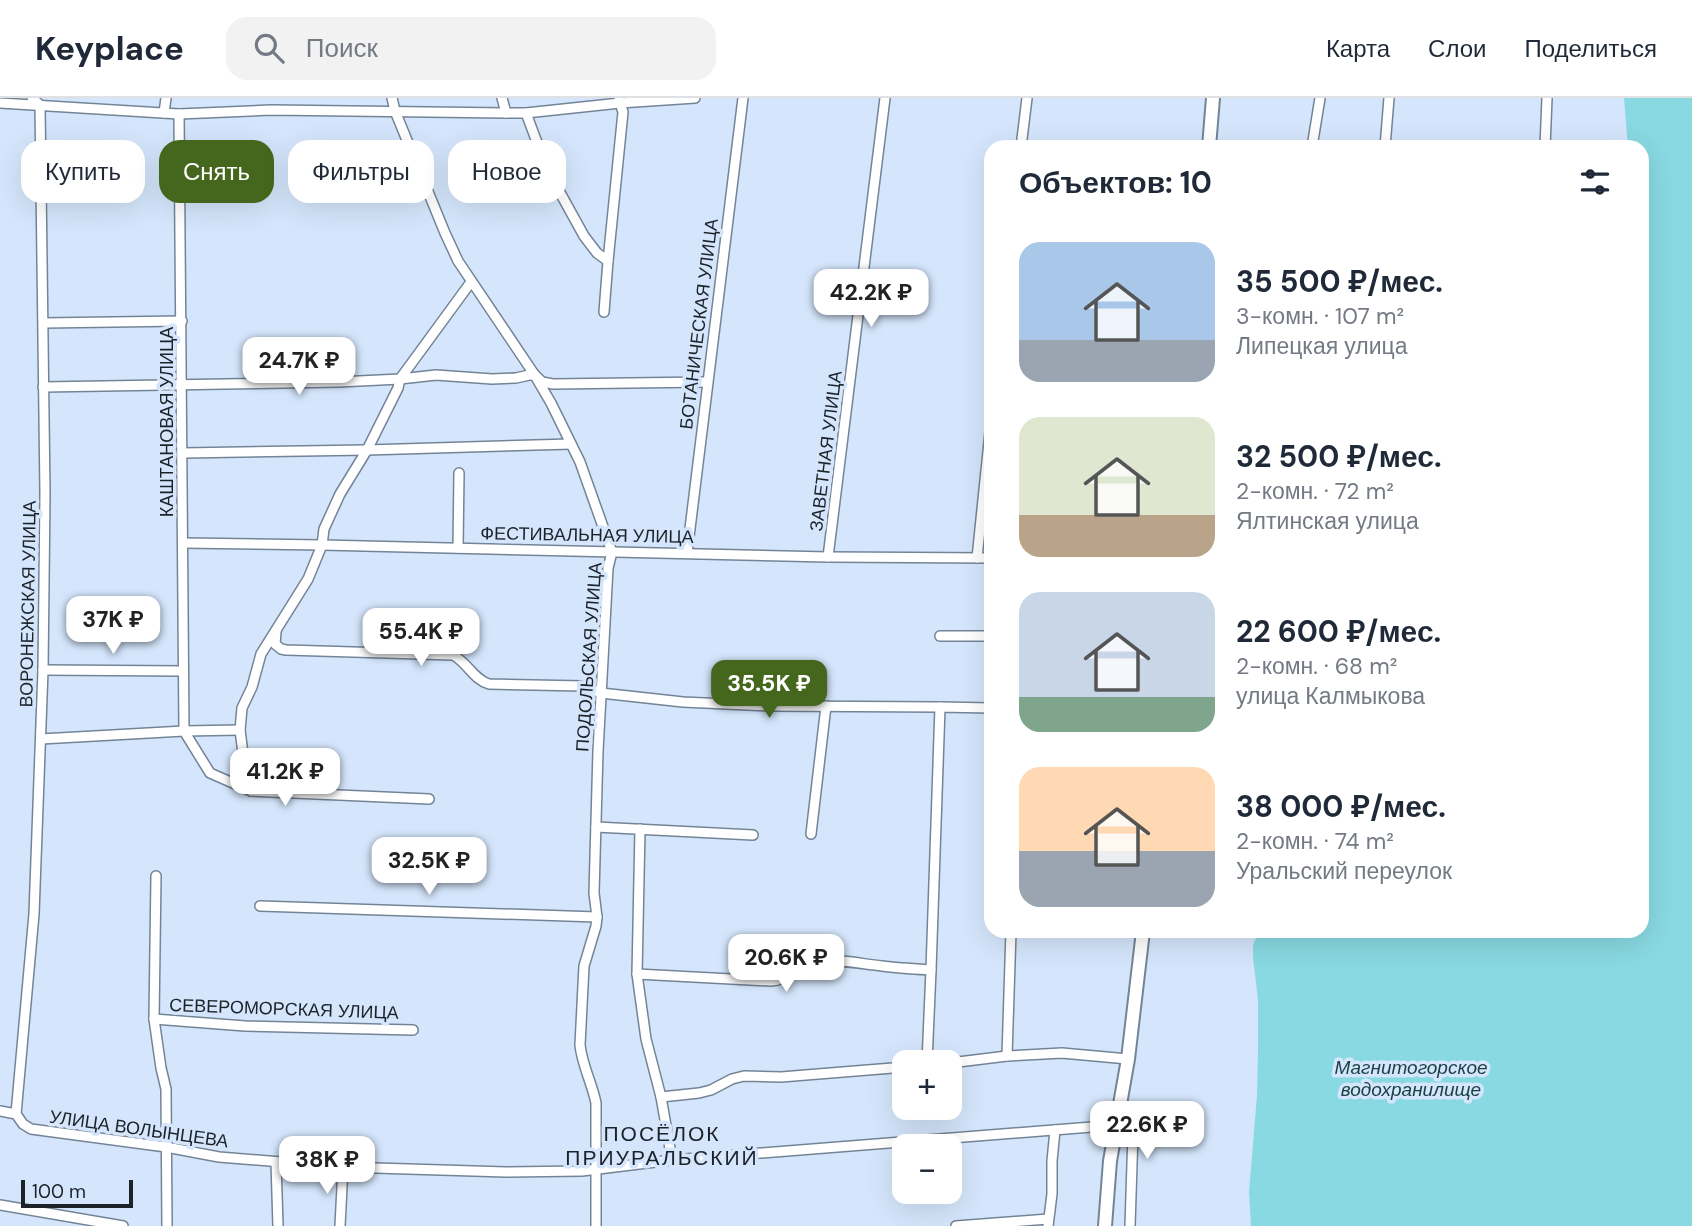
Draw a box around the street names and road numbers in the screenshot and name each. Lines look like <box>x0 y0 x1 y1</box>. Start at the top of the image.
street label: БОТАНИЧЕСКАЯ УЛИЦА <box>674 217 724 431</box>
street label: КАШТАНОВАЯ УЛИЦА <box>155 327 179 517</box>
street label: ЗАВЕТНАЯ УЛИЦА <box>804 369 848 533</box>
street label: ВОРОНЕЖСКАЯ УЛИЦА <box>14 500 42 708</box>
street label: ФЕСТИВАЛЬНАЯ УЛИЦА <box>480 521 694 549</box>
street label: ПОДОЛЬСКАЯ УЛИЦА <box>570 561 608 753</box>
street label: СЕВЕРОМОРСКАЯ УЛИЦА <box>169 993 399 1025</box>
street label: УЛИЦА ВОЛЫНЦЕВА <box>48 1105 230 1153</box>

